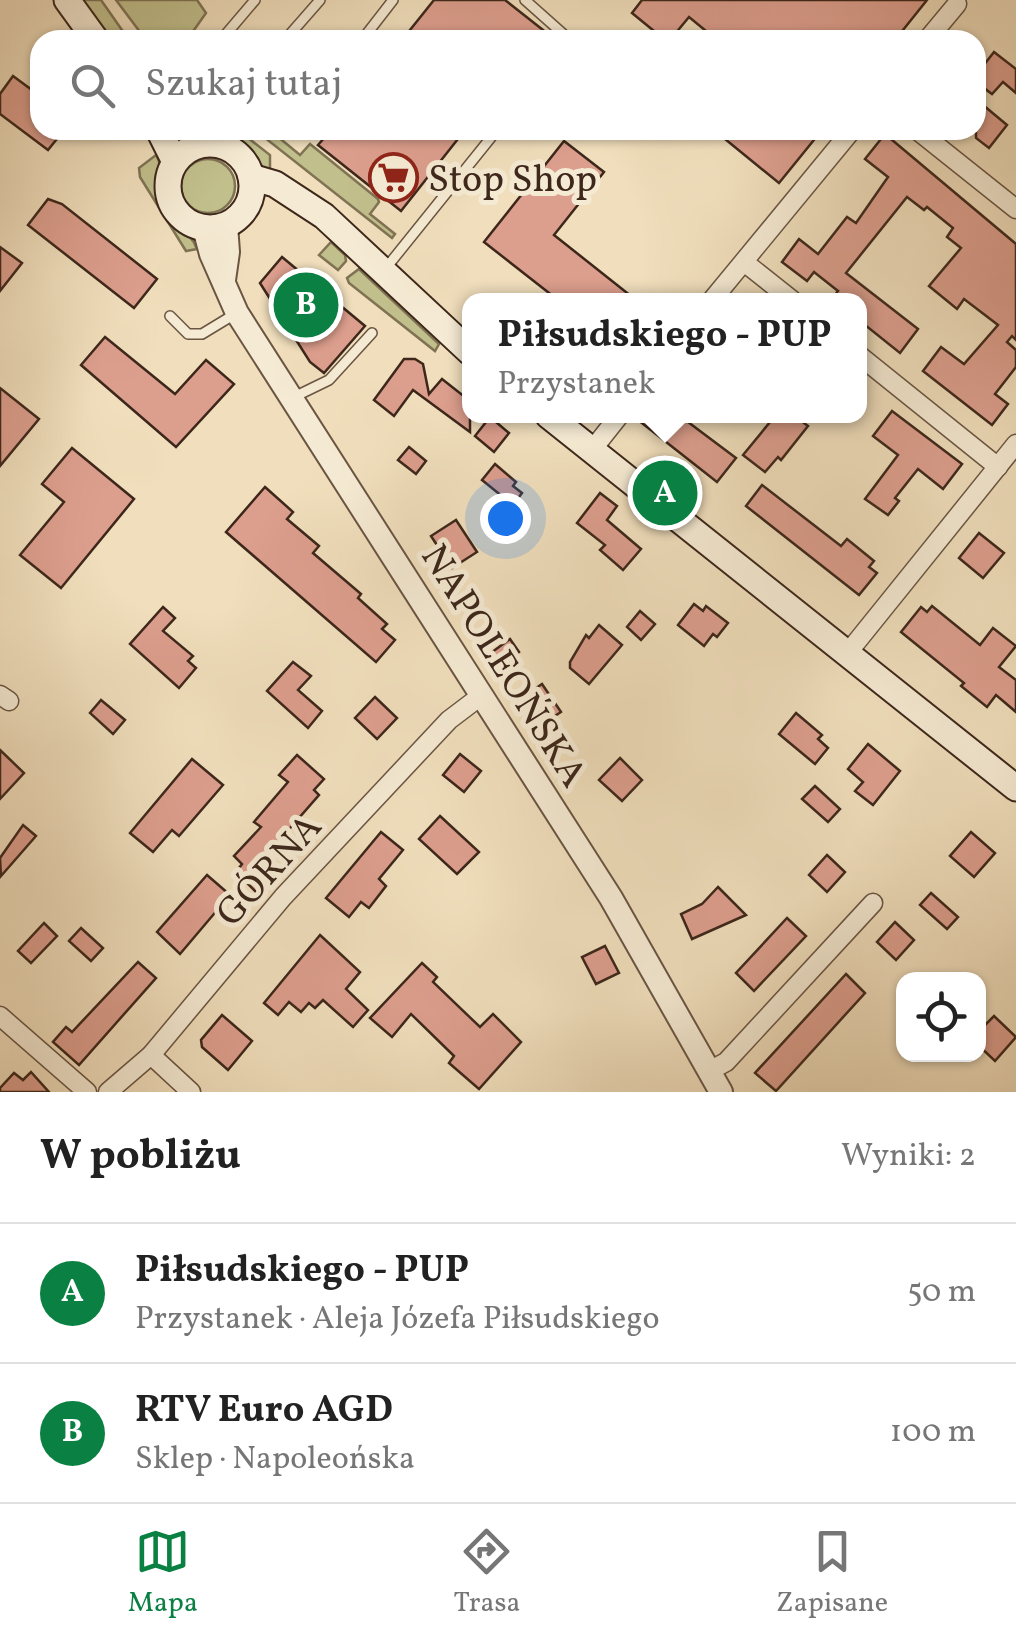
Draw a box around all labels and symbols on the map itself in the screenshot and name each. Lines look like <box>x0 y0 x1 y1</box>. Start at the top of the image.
supermarket icon: Stop Shop <box>367 152 419 204</box>
place label: Stop Shop <box>428 155 597 208</box>
pin: B <box>274 268 338 342</box>
pin: A <box>632 456 698 530</box>
your location <box>480 493 531 544</box>
street label: NAPOLEOŃSKA <box>406 535 598 799</box>
street label: GÓRNA <box>205 803 336 940</box>

